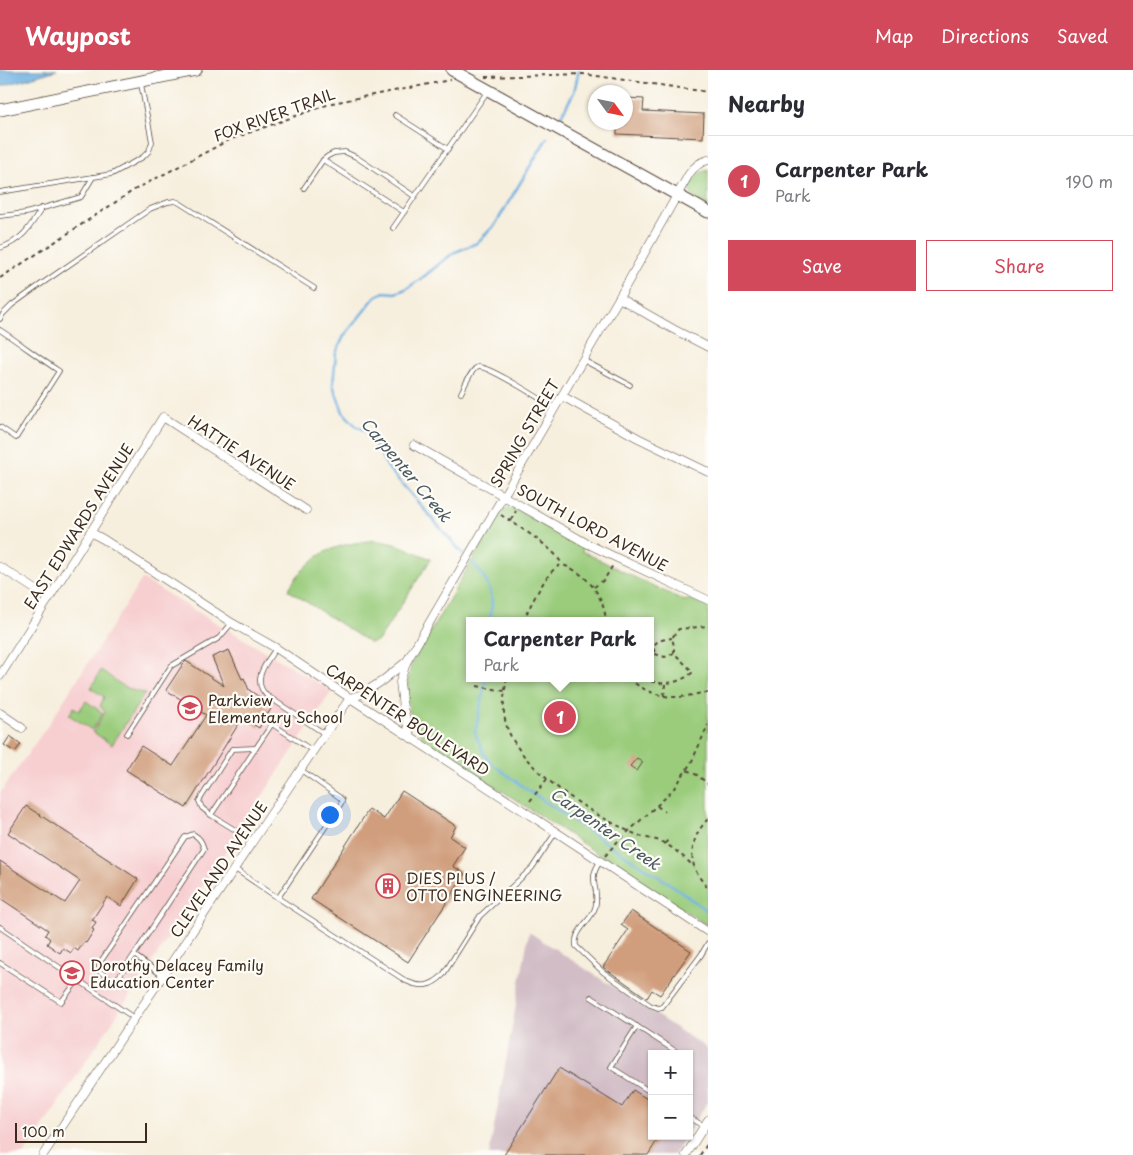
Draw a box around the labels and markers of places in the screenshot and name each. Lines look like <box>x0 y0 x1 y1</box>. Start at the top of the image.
place label: Parkview Elementary School <box>208 688 343 728</box>
school or university icon: Parkview Elementary School <box>177 695 203 721</box>
pin: 1 <box>544 698 576 736</box>
place label: DIES PLUS / OTTO ENGINEERING <box>406 866 563 906</box>
building icon: DIES PLUS / OTTO ENGINEERING <box>375 873 401 899</box>
place label: Dorothy Delacey Family Education Center <box>90 953 264 993</box>
school or university icon: Dorothy Delacey Family Education Center <box>59 960 85 986</box>

